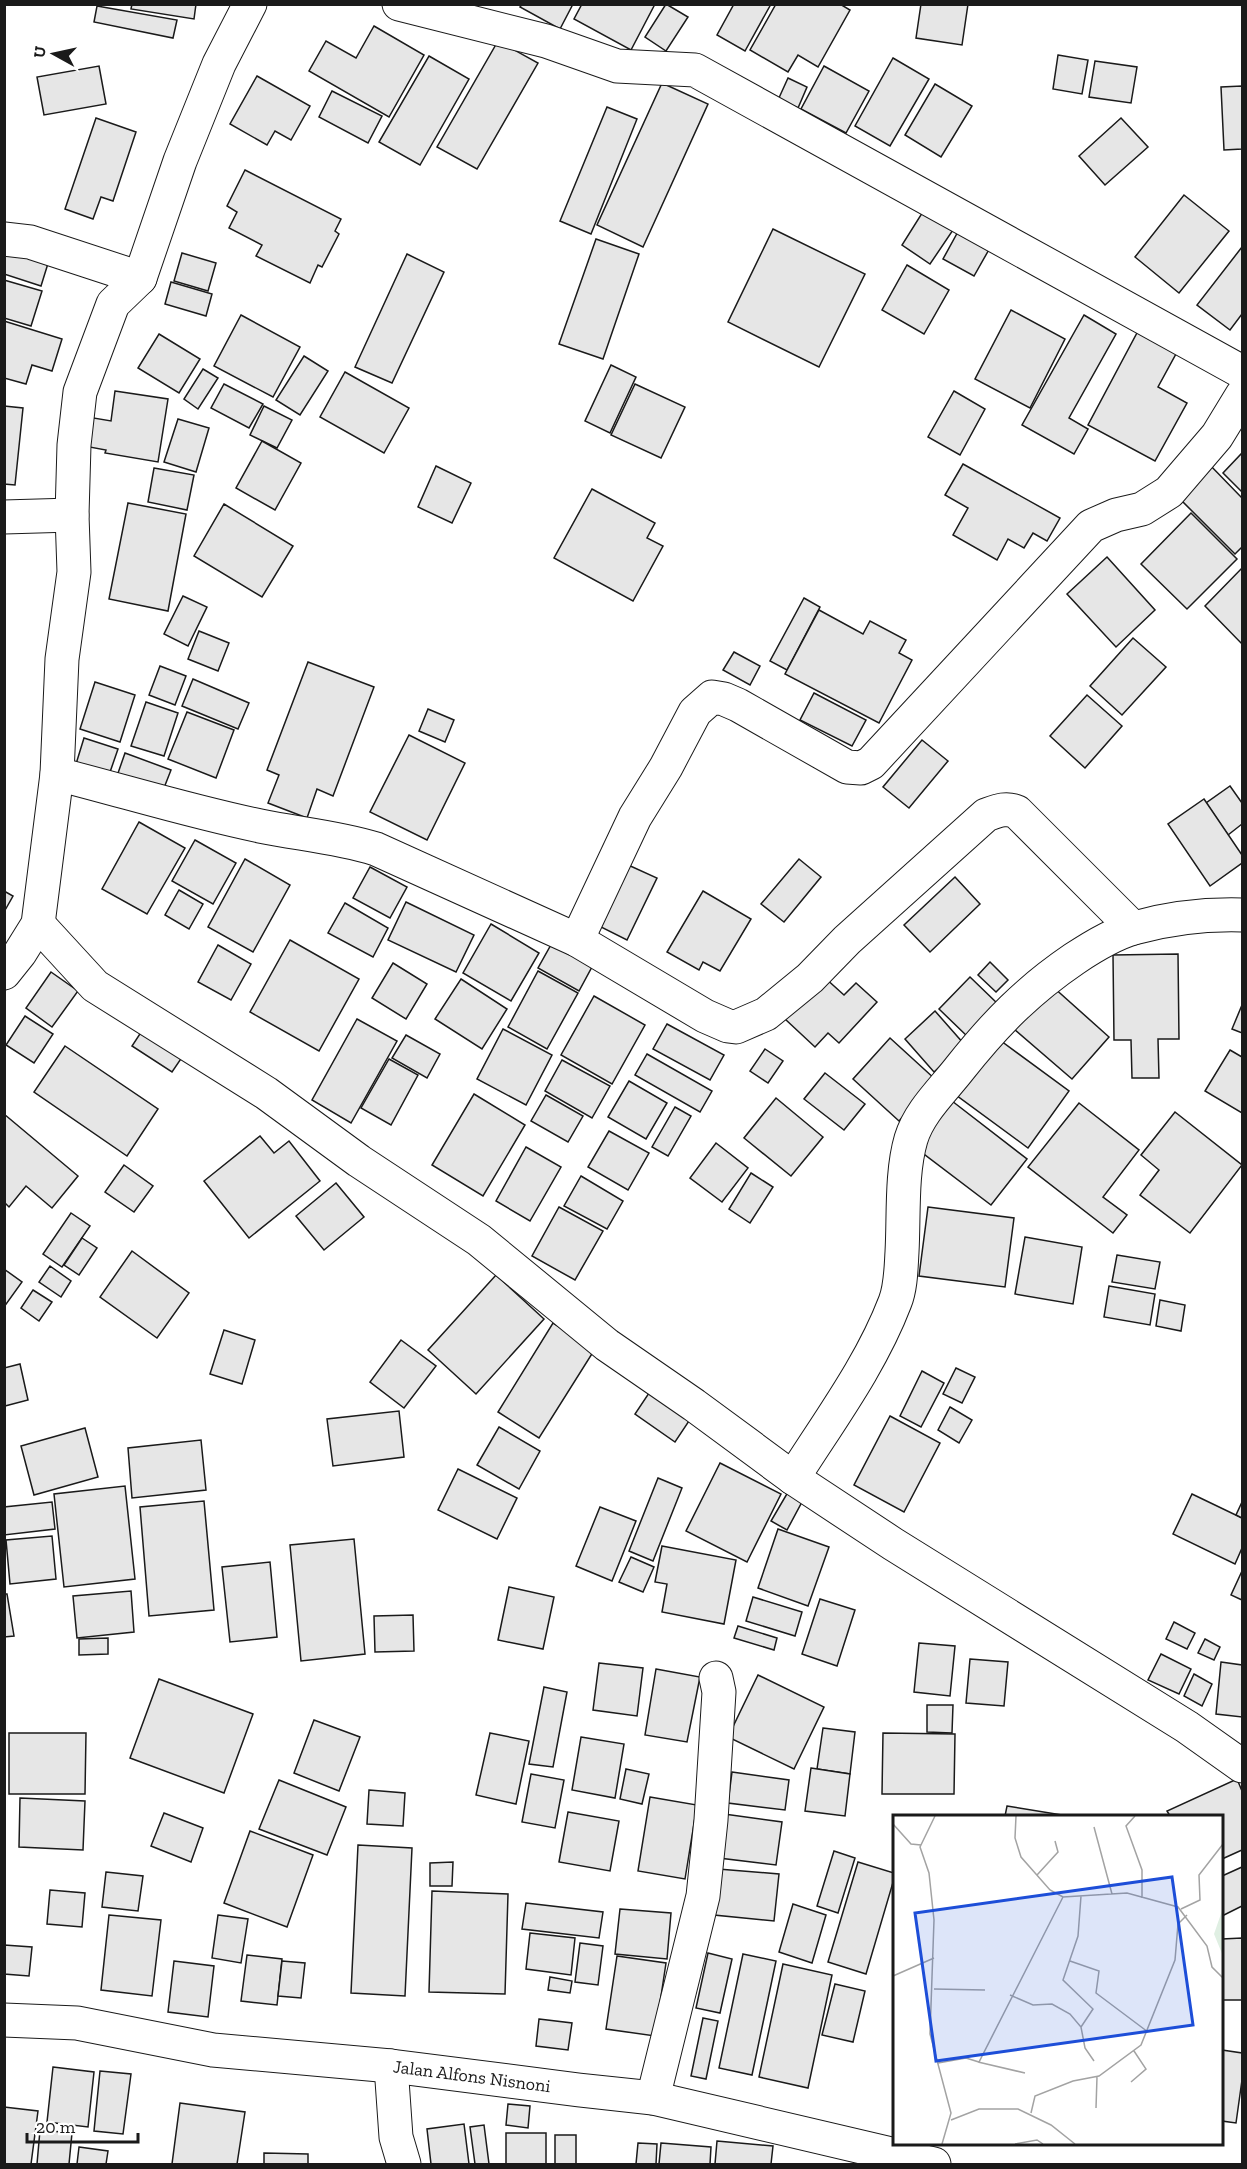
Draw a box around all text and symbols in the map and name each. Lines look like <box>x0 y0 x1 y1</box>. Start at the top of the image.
north arrow <box>24 24 84 84</box>
text: U <box>29 44 50 59</box>
inset map <box>893 1815 1223 2145</box>
street label: Jalan Alfons Nisnoni <box>392 2055 552 2097</box>
scale bar <box>27 2106 138 2144</box>
text: 20 m <box>36 2116 76 2138</box>

